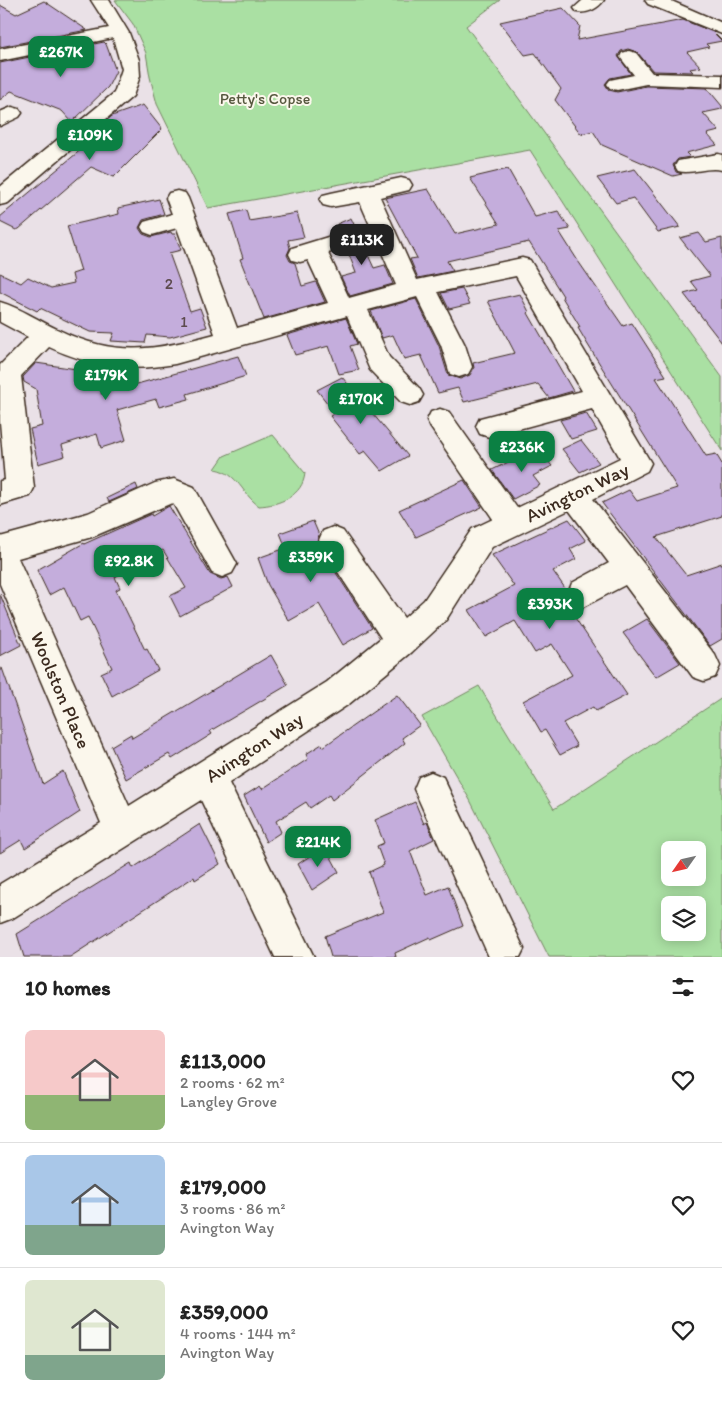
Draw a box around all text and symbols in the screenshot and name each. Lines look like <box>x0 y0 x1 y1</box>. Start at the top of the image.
pin: £267K <box>26 36 96 78</box>
text: £267K <box>39 42 83 61</box>
park label: Petty's Copse <box>220 89 310 108</box>
pin: £109K <box>55 119 125 161</box>
text: £109K <box>68 125 112 144</box>
pin: £113K <box>327 224 397 266</box>
text: £113K <box>341 230 383 249</box>
house number: 2 <box>165 274 174 293</box>
house number: 1 <box>180 312 188 331</box>
pin: £179K <box>71 358 141 401</box>
text: £179K <box>85 365 127 384</box>
pin: £170K <box>326 382 396 425</box>
text: £170K <box>339 389 383 408</box>
pin: £236K <box>487 430 557 473</box>
text: £236K <box>500 437 544 456</box>
street label: Avington Way <box>522 458 632 527</box>
pin: £359K <box>276 540 346 583</box>
pin: £92.8K <box>88 544 170 587</box>
text: £359K <box>289 547 333 566</box>
text: £92.8K <box>105 551 153 570</box>
pin: £393K <box>515 588 585 630</box>
text: £393K <box>528 594 572 613</box>
street label: Woolston Place <box>26 628 95 752</box>
street label: Avington Way <box>201 707 307 787</box>
pin: £214K <box>283 826 353 868</box>
text: £214K <box>296 832 340 851</box>
north arrow <box>661 841 706 886</box>
map controls <box>661 841 706 941</box>
button: layers <box>661 896 706 941</box>
icon: filters <box>669 973 697 1001</box>
text: 10 homes <box>25 975 111 1000</box>
text: £113,000 <box>180 1048 266 1073</box>
icon: home <box>65 1050 125 1110</box>
icon: heart <box>669 1066 697 1094</box>
text: 2 rooms · 62 m² <box>180 1073 285 1092</box>
text: Langley Grove <box>180 1092 277 1111</box>
text: £179,000 <box>180 1174 266 1199</box>
icon: home <box>65 1175 125 1235</box>
icon: heart <box>669 1191 697 1219</box>
text: 3 rooms · 86 m² <box>180 1199 285 1218</box>
text: Avington Way <box>180 1218 274 1237</box>
text: £359,000 <box>180 1299 268 1324</box>
icon: home <box>65 1300 125 1360</box>
icon: heart <box>669 1316 697 1344</box>
text: 4 rooms · 144 m² <box>180 1324 296 1343</box>
text: Avington Way <box>180 1343 274 1362</box>

